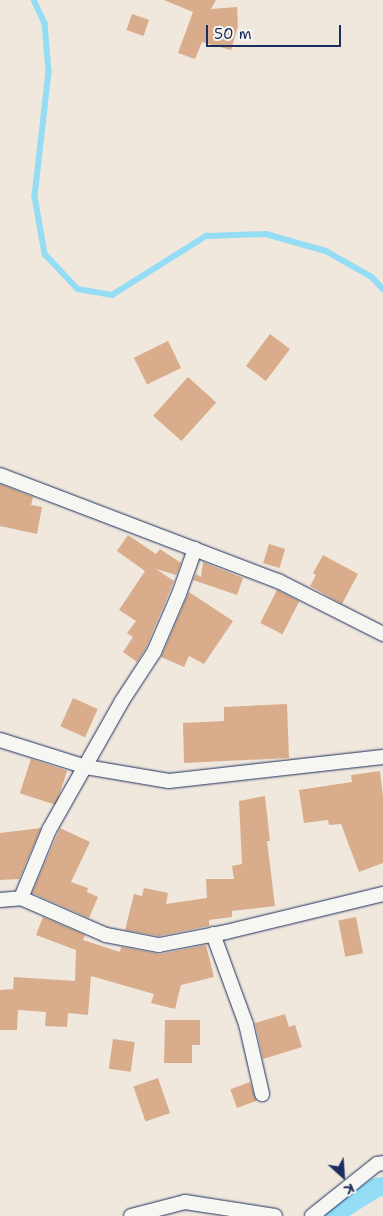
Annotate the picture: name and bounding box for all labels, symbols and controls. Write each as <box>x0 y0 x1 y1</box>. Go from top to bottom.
scale bar <box>208 15 343 47</box>
text: 50 m <box>214 24 252 44</box>
north arrow <box>318 1151 368 1201</box>
text: K <box>341 1179 358 1200</box>

